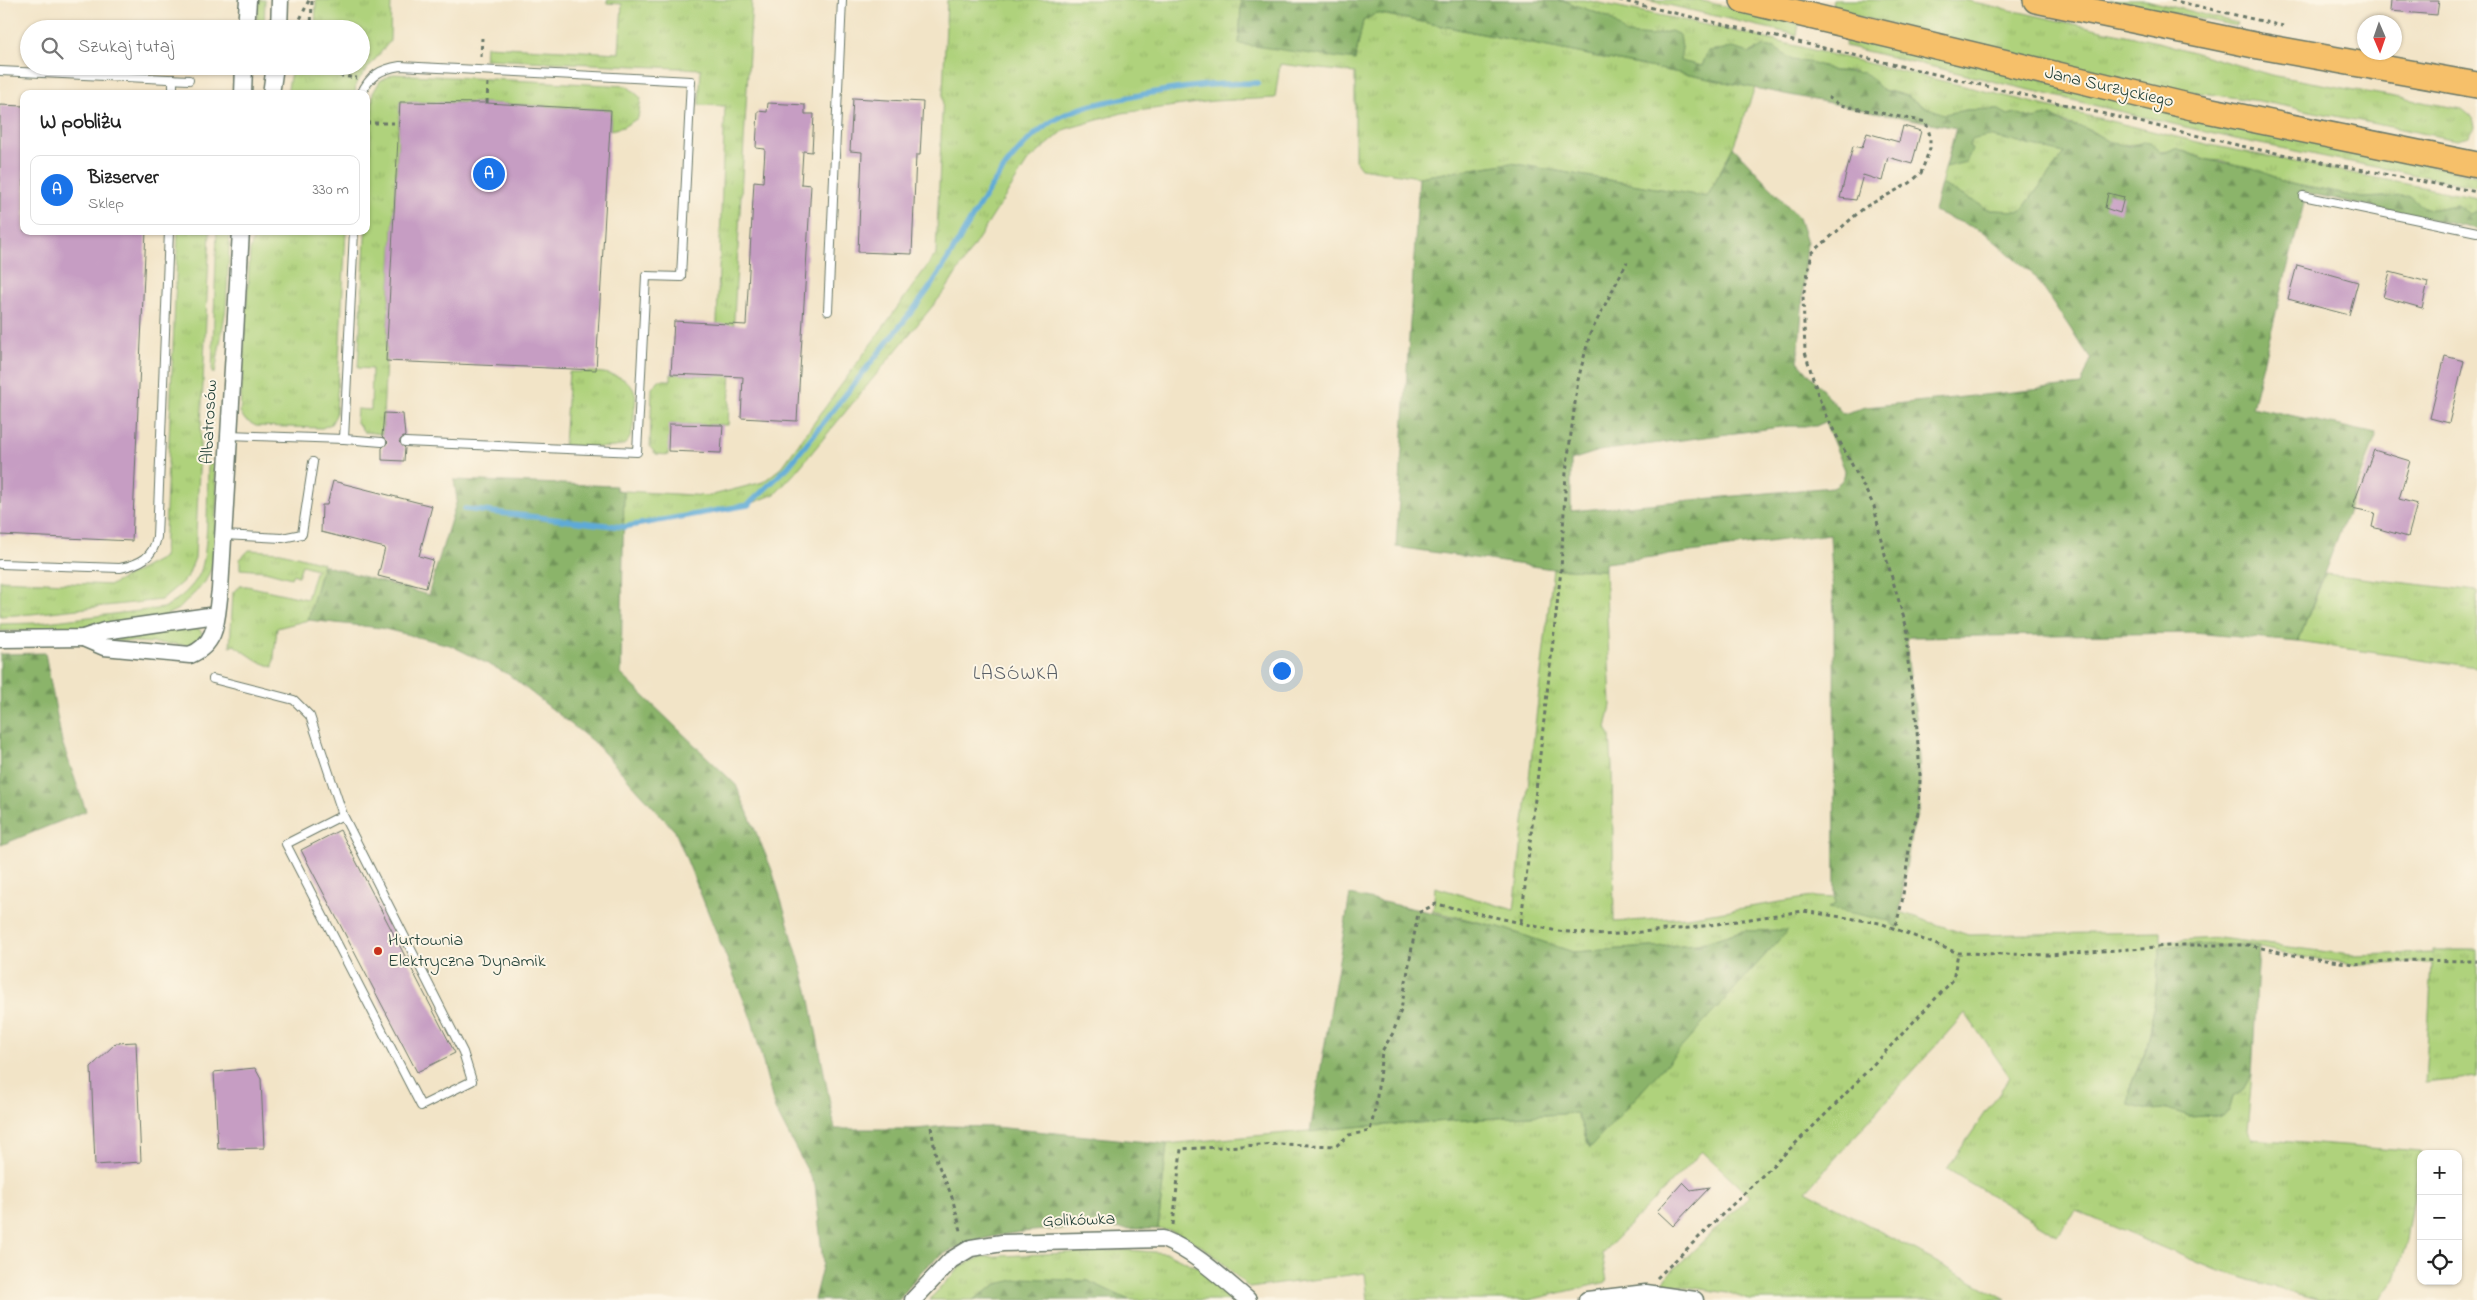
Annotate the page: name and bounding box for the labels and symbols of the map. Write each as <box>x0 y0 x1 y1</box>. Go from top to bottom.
north arrow <box>2357 15 2402 60</box>
street label: Jana Surzyckiego <box>2042 61 2176 116</box>
pin: A <box>473 155 505 193</box>
street label: Albatrosów <box>195 379 225 465</box>
your location <box>1269 658 1295 684</box>
district label: LASÓWKA <box>973 661 1059 688</box>
place label: Hurtownia Elektryczna Dynamik <box>388 928 546 975</box>
marker: Hurtownia Elektryczna Dynamik <box>372 945 384 957</box>
street label: Golikówka <box>1042 1207 1116 1235</box>

